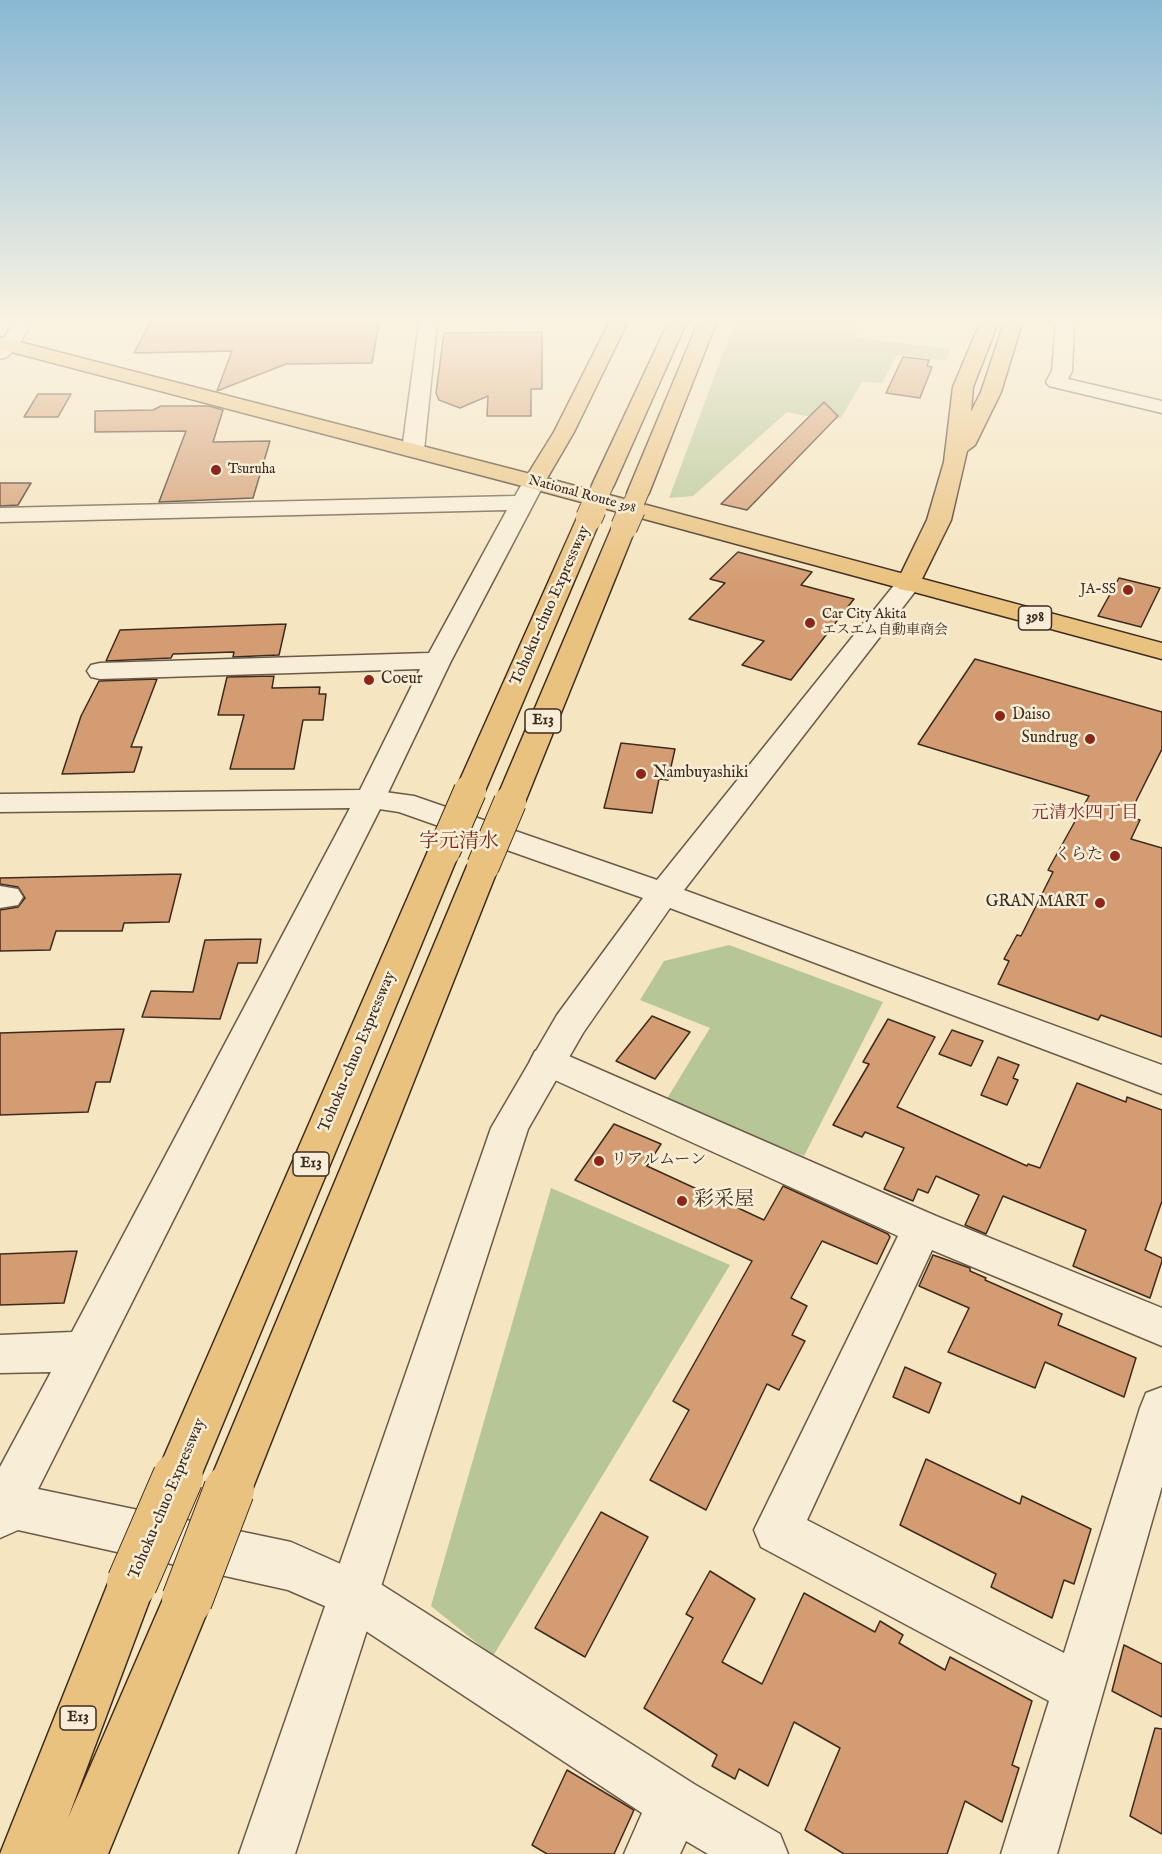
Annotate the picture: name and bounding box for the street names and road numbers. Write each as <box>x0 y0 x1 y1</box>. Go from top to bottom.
street label: National Route 398 <box>526 473 638 517</box>
street label: Tohoku-chuo Expressway <box>507 523 595 689</box>
road number: 398 <box>1018 606 1052 630</box>
road number: E13 <box>525 709 561 733</box>
street label: Tohoku-chuo Expressway <box>315 969 401 1135</box>
road number: E13 <box>293 1152 329 1176</box>
street label: Tohoku-chuo Expressway <box>125 1416 211 1582</box>
road number: E13 <box>60 1706 96 1730</box>

